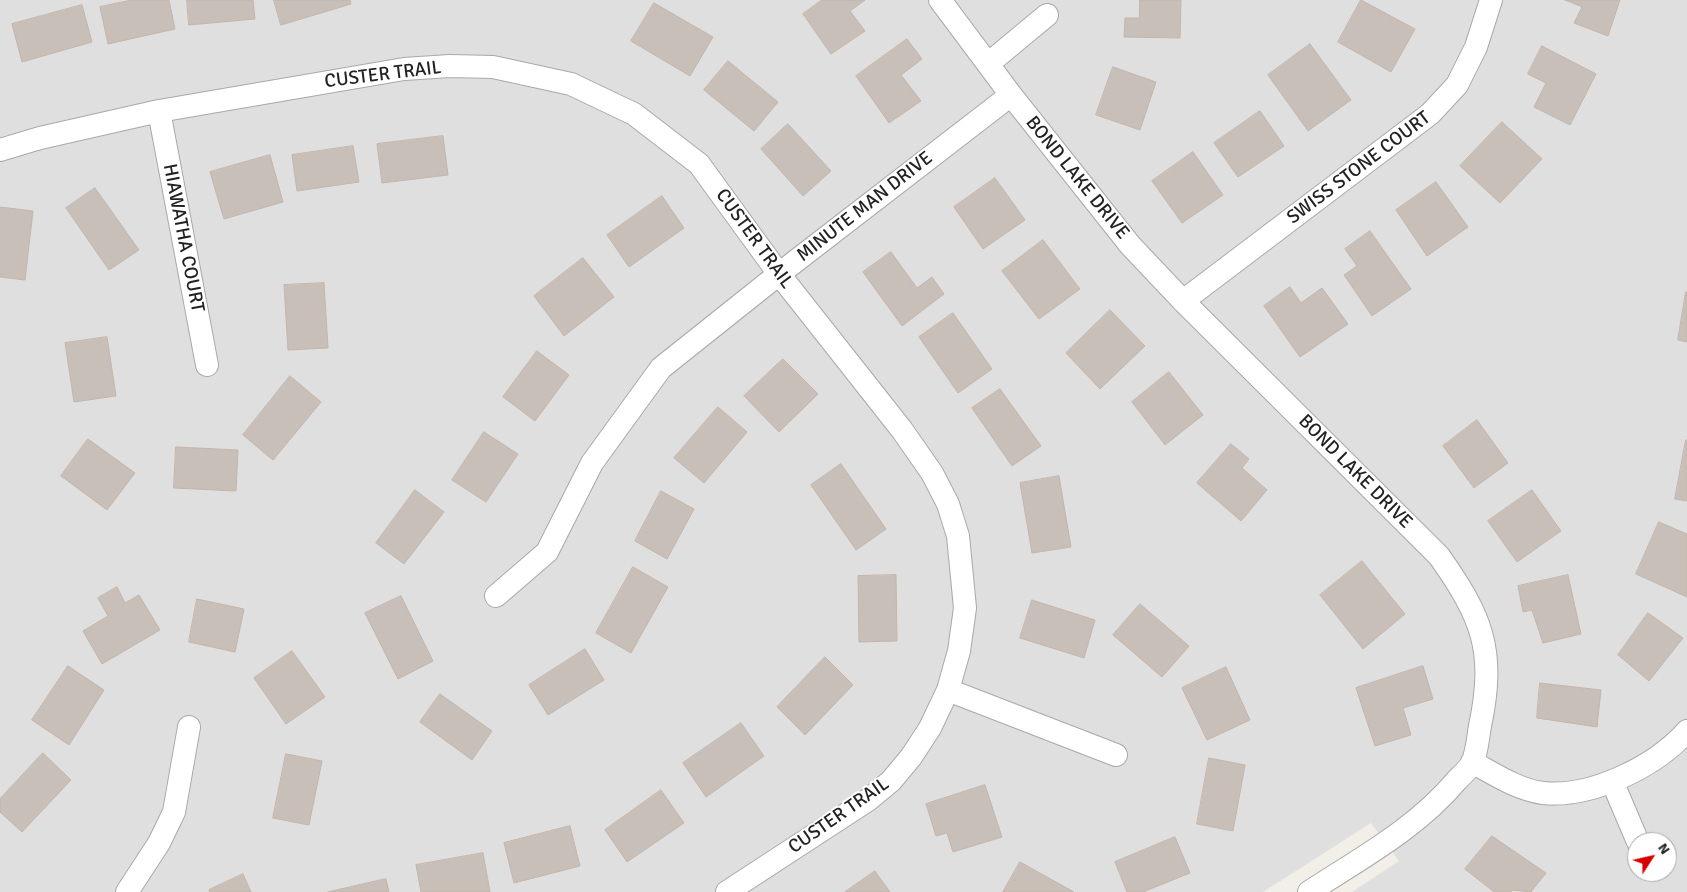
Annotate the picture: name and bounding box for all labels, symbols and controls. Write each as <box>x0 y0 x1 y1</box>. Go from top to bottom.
street label: CUSTER TRAIL <box>323 57 443 93</box>
street label: SWISS STONE COURT <box>1283 107 1435 229</box>
street label: BOND LAKE DRIVE <box>1020 112 1134 244</box>
street label: MINUTE MAN DRIVE <box>793 147 937 267</box>
street label: HIAWATHA COURT <box>157 162 209 314</box>
street label: CUSTER TRAIL <box>710 185 798 293</box>
street label: BOND LAKE DRIVE <box>1293 410 1417 534</box>
street label: CUSTER TRAIL <box>784 773 894 859</box>
north arrow <box>1627 832 1677 882</box>
text: N <box>1654 840 1674 858</box>

